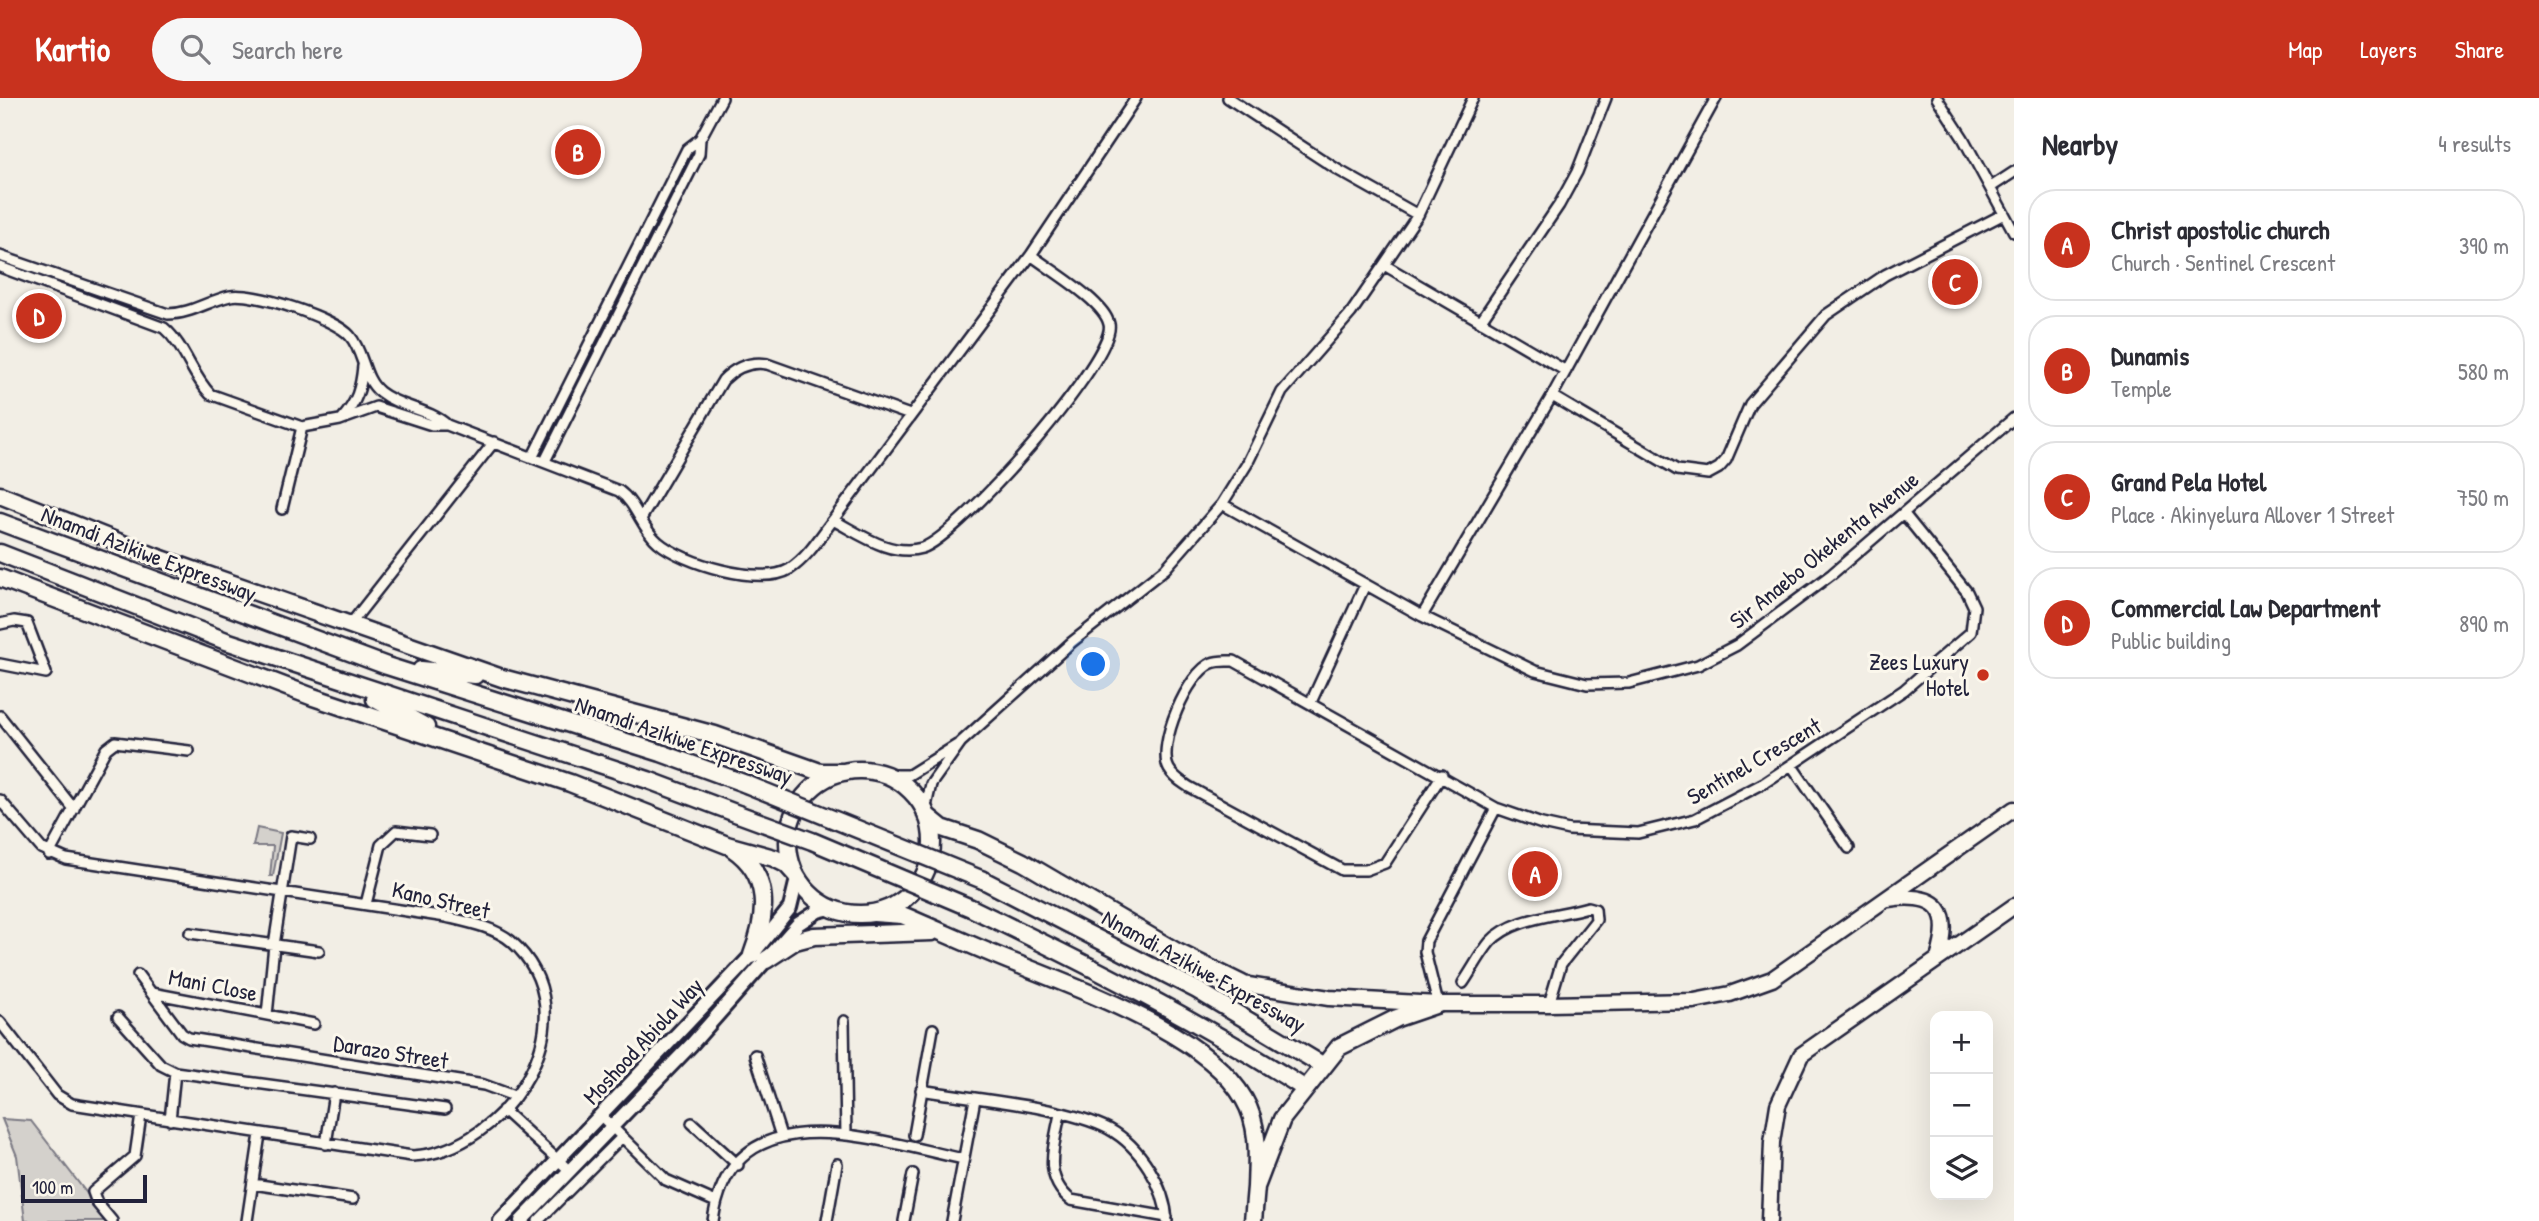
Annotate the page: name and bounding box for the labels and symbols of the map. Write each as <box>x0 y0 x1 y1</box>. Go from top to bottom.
pin: B <box>555 126 601 178</box>
pin: C <box>1932 256 1978 308</box>
pin: D <box>16 290 62 342</box>
street label: Sir Anaebo Okekenta Avenue <box>1723 464 1925 636</box>
street label: Nnamdi Azikiwe Expressway <box>37 498 261 609</box>
place label: Zees Luxury Hotel <box>1869 646 1970 703</box>
your location <box>1076 647 1110 681</box>
marker: Zees Luxury Hotel <box>1975 667 1991 683</box>
street label: Nnamdi Azikiwe Expressway <box>571 688 797 791</box>
street label: Sentinel Crescent <box>1681 709 1827 811</box>
pin: A <box>1512 848 1558 900</box>
street label: Kano Street <box>389 873 494 926</box>
street label: Nnamdi Azikiwe Expressway <box>1097 902 1312 1040</box>
street label: Mani Close <box>166 961 260 1008</box>
street label: Moshood Abiola Way <box>576 970 710 1111</box>
street label: Darazo Street <box>331 1027 452 1076</box>
scale bar <box>21 1172 147 1204</box>

